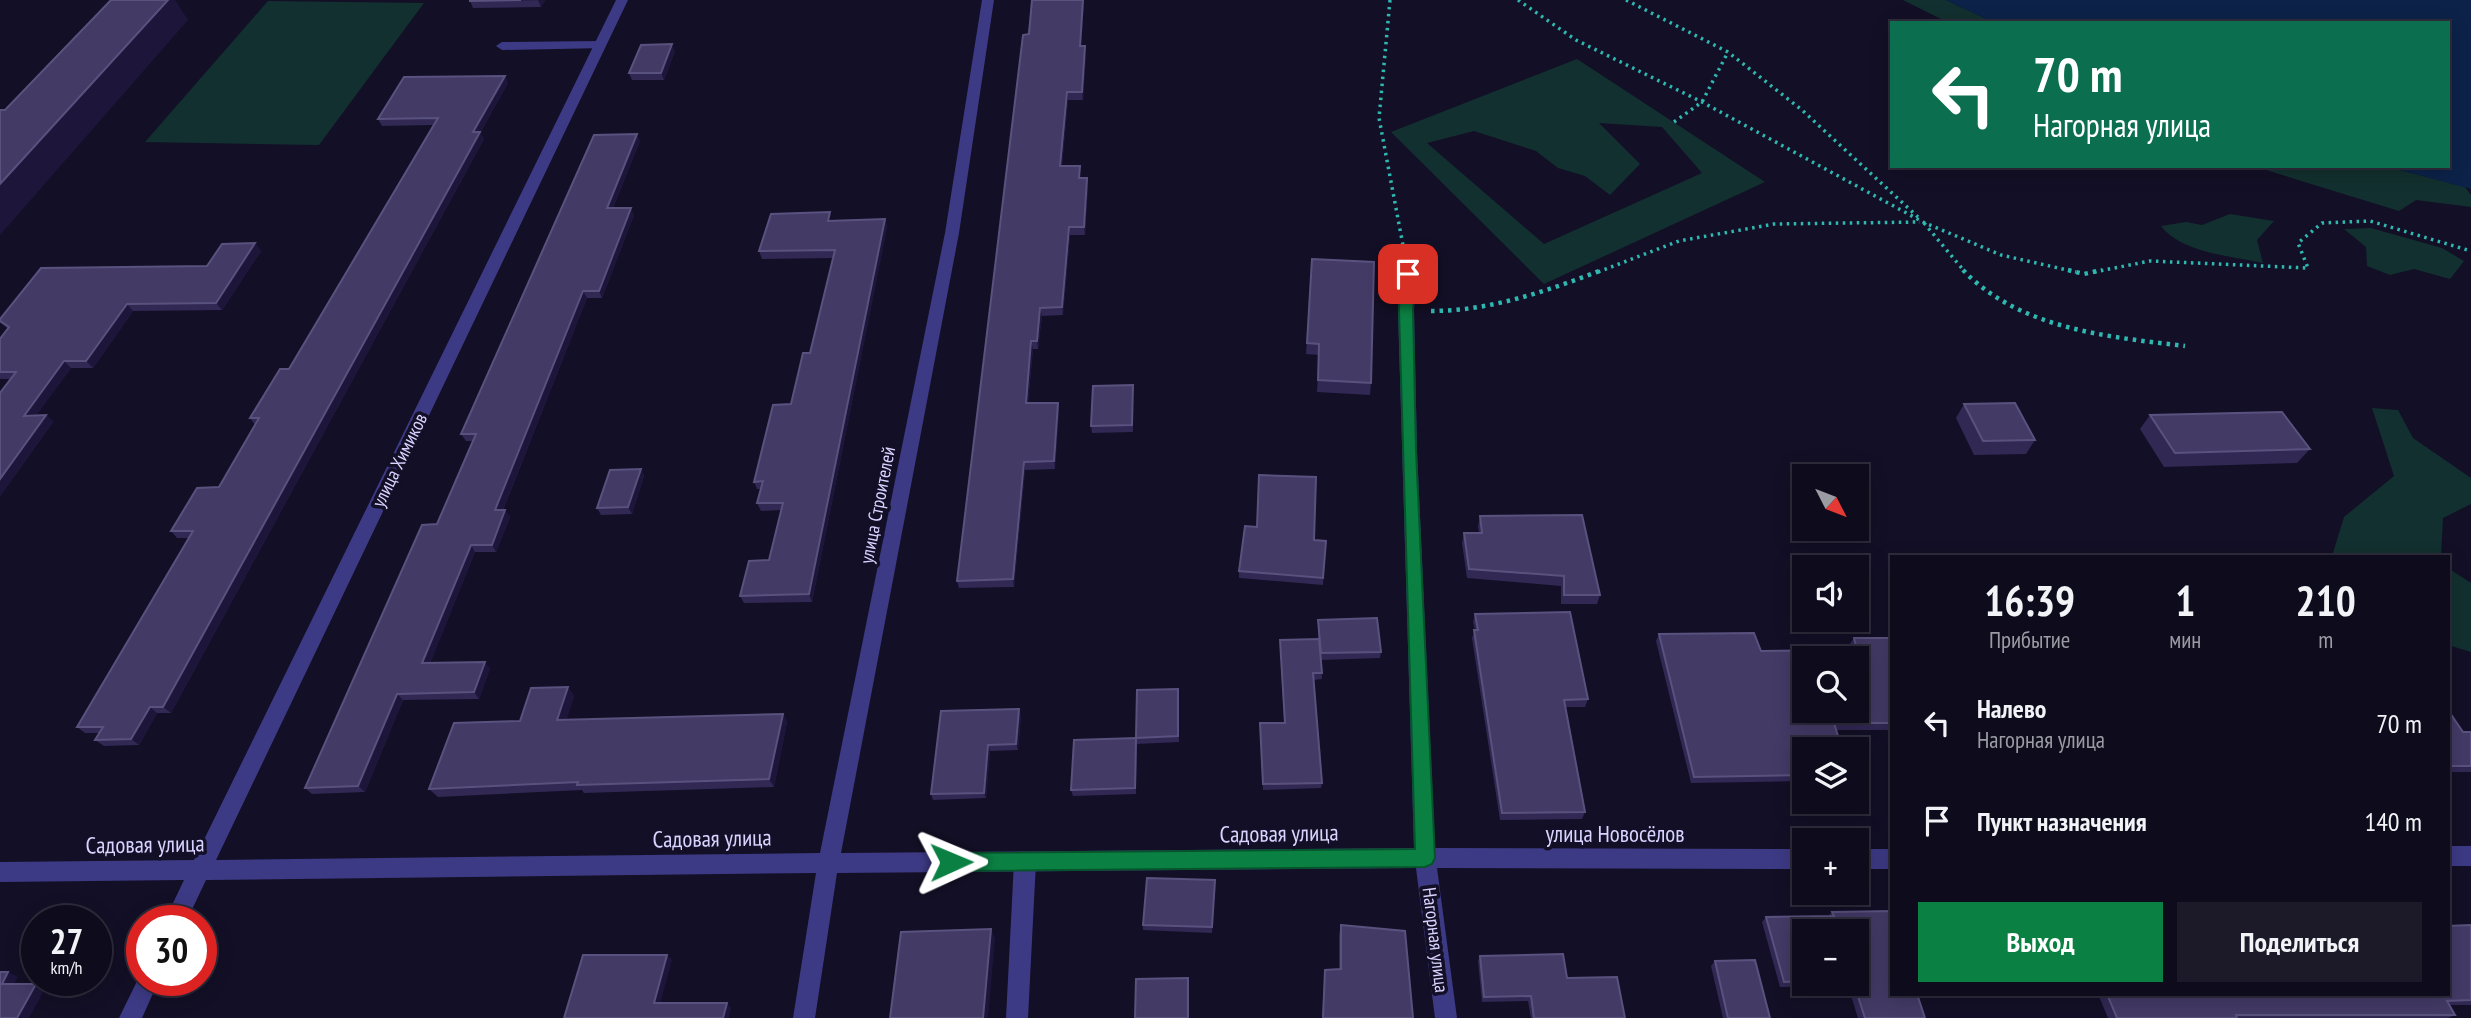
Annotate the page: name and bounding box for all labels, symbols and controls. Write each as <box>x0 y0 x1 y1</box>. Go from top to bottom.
text: 70 m <box>2033 42 2122 106</box>
icon: left <box>1918 49 2009 140</box>
text: Нагорная улица <box>2033 104 2211 146</box>
pin <box>1378 244 1438 304</box>
icon: arrive <box>1389 255 1427 293</box>
street label: улица Химиков <box>366 409 432 511</box>
street label: улица Строителей <box>854 444 900 566</box>
north arrow <box>1792 464 1869 541</box>
map controls <box>1792 464 1869 996</box>
button: sound <box>1792 555 1869 632</box>
text: 16:39 <box>1984 573 2075 628</box>
text: 1 <box>2175 573 2195 628</box>
text: 210 <box>2296 573 2356 628</box>
text: Прибытие <box>1989 625 2070 654</box>
text: мин <box>2169 625 2201 654</box>
text: m <box>2318 625 2333 654</box>
button: search <box>1792 646 1869 723</box>
text: Налево <box>1977 692 2046 725</box>
icon: left <box>1918 704 1956 742</box>
text: 70 m <box>2376 707 2422 740</box>
text: Нагорная улица <box>1977 725 2105 754</box>
button: layers <box>1792 737 1869 814</box>
icon: arrive <box>1918 802 1956 840</box>
text: Пункт назначения <box>1977 805 2147 838</box>
text: 140 m <box>2364 805 2422 838</box>
street label: Садовая улица <box>1219 817 1339 849</box>
street label: улица Новосёлов <box>1545 819 1685 848</box>
street label: Садовая улица <box>652 822 772 854</box>
position arrow <box>914 825 988 899</box>
street label: Садовая улица <box>85 828 205 860</box>
button: + <box>1792 828 1869 905</box>
street label: Нагорная улица <box>1418 886 1454 994</box>
button: Выход <box>1918 902 2163 982</box>
button: Поделиться <box>2177 902 2422 982</box>
speed limit sign: 30 <box>126 905 217 996</box>
text: 27 <box>50 918 83 964</box>
button: − <box>1792 919 1869 996</box>
text: km/h <box>51 956 82 979</box>

